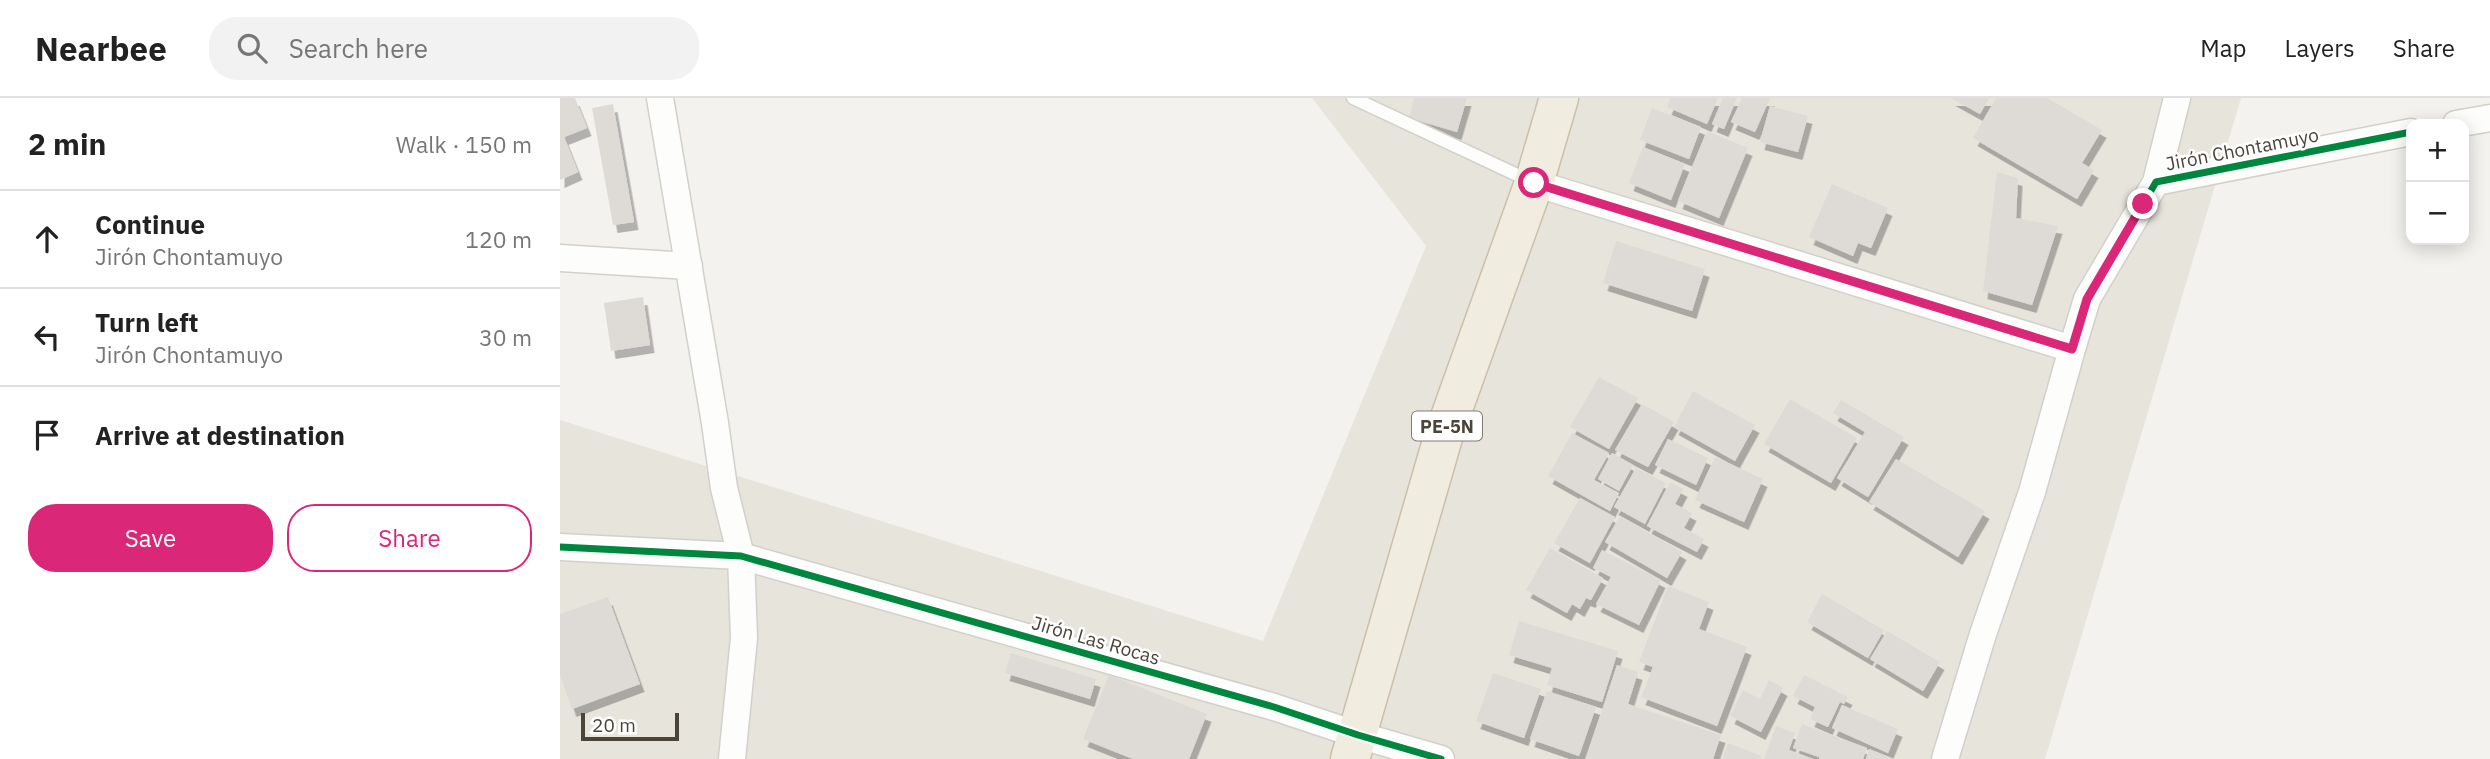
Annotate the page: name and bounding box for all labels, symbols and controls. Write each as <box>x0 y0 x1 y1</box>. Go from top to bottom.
search box <box>209 17 699 80</box>
text: Nearbee <box>35 27 167 70</box>
icon: search <box>233 29 271 67</box>
text: Search here <box>289 31 428 65</box>
text: Map <box>2200 32 2247 64</box>
text: Layers <box>2285 32 2355 64</box>
text: Share <box>2393 32 2455 64</box>
map controls <box>2406 119 2469 245</box>
button: + <box>2406 119 2469 182</box>
street label: Jirón Chontamuyo <box>2163 122 2321 176</box>
text: 2 min <box>28 124 106 163</box>
text: Walk · 150 m <box>396 129 532 159</box>
route start <box>1518 167 1549 198</box>
button: − <box>2406 182 2469 245</box>
route end <box>2127 188 2158 219</box>
text: Continue <box>95 207 205 241</box>
icon: ahead <box>28 220 66 258</box>
text: 120 m <box>465 224 532 254</box>
text: Jirón Chontamuyo <box>95 241 283 271</box>
text: Turn left <box>95 305 198 339</box>
icon: left <box>28 318 66 356</box>
text: 30 m <box>479 322 532 352</box>
text: Jirón Chontamuyo <box>95 339 283 369</box>
road number: PE-5N <box>1412 412 1482 440</box>
icon: arrive <box>28 416 66 454</box>
text: Arrive at destination <box>95 418 345 452</box>
button: Save <box>28 504 273 572</box>
button: Share <box>287 504 532 572</box>
street label: Jirón Las Rocas <box>1029 610 1163 670</box>
scale bar <box>581 710 679 742</box>
text: 20 m <box>592 713 636 737</box>

